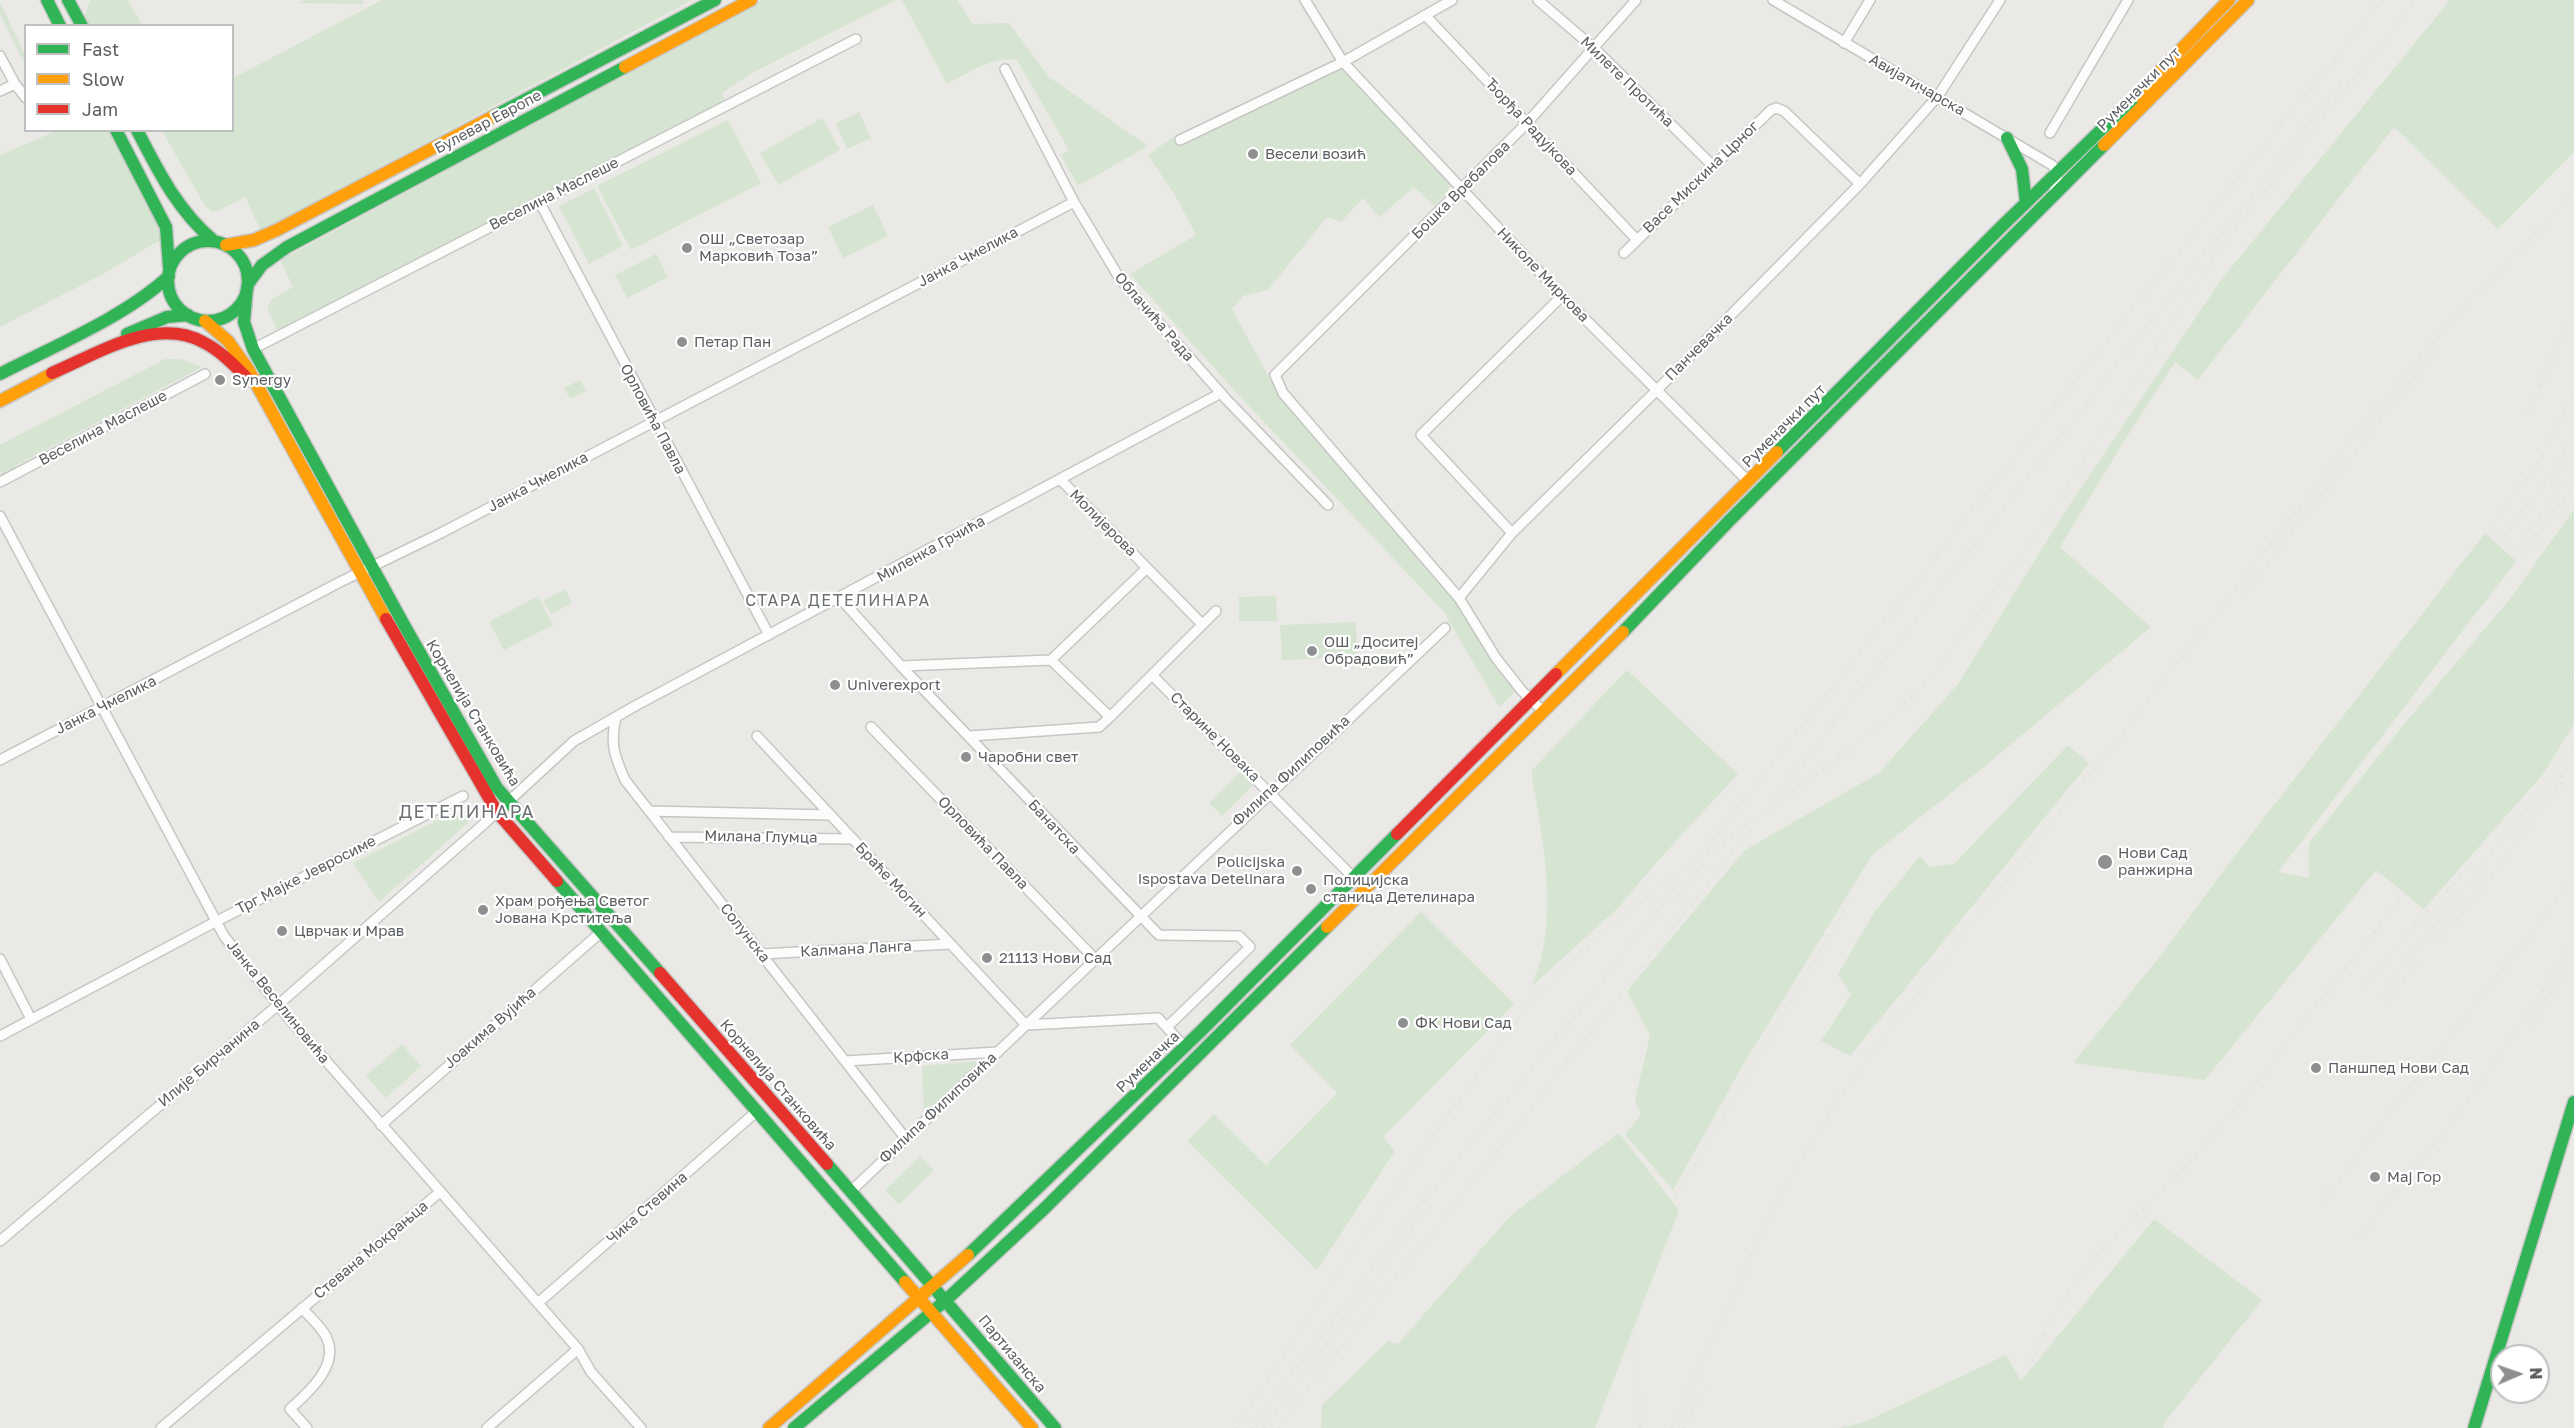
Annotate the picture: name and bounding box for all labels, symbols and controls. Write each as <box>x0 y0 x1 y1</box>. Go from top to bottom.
legend <box>24 24 234 132</box>
street label: Милете Протића <box>1577 33 1677 131</box>
text: Fast <box>82 38 119 60</box>
street label: Руменачки пут <box>2094 44 2184 134</box>
street label: Авијатичарска <box>1866 50 1968 120</box>
text: Slow <box>82 68 124 90</box>
street label: Ђорђа Радујкова <box>1481 75 1581 179</box>
street label: Булевар Европе <box>431 86 545 158</box>
text: Jam <box>82 98 118 120</box>
street label: Васе Мискина Црног <box>1639 117 1763 237</box>
street label: Бошка Вребалова <box>1408 137 1514 243</box>
place label: Весели возић <box>1265 145 1366 163</box>
marker: Весели возић <box>1246 147 1260 161</box>
street label: Веселина Маслеше <box>486 154 622 234</box>
street label: Јанка Чмелика <box>915 223 1021 291</box>
street label: Николе Миркова <box>1493 224 1593 326</box>
place label: ОШ „Светозар Марковић Тоза” <box>699 230 818 265</box>
marker: ОШ „Светозар Марковић Тоза” <box>680 241 694 255</box>
street label: Облачића Рада <box>1110 269 1198 365</box>
street label: Панчевачка <box>1661 309 1737 385</box>
place label: Петар Пан <box>694 333 771 351</box>
marker: Петар Пан <box>675 335 689 349</box>
street label: Орловића Павла <box>616 361 690 477</box>
place label: Synergy <box>232 371 291 389</box>
marker: Synergy <box>213 373 227 387</box>
street label: Руменачки пут <box>1739 381 1829 471</box>
street label: Веселина Маслеше <box>36 387 170 469</box>
street label: Јанка Чмелика <box>485 448 591 516</box>
street label: Молијерова <box>1066 486 1140 560</box>
street label: Миленка Грчића <box>874 512 988 586</box>
district label: СТАРА ДЕТЕЛИНАРА <box>745 591 931 611</box>
place label: ОШ „Доситеј Обрадовић” <box>1324 633 1418 668</box>
street label: Корнелија Станковића <box>422 636 524 790</box>
marker: ОШ „Доситеј Обрадовић” <box>1305 644 1319 658</box>
street label: Јанка Чмелика <box>52 672 160 738</box>
place label: Univerexport <box>847 676 941 694</box>
marker: Univerexport <box>828 678 842 692</box>
street label: Старине Новака <box>1166 688 1264 786</box>
street label: Филипа Филиповића <box>1228 712 1354 830</box>
place label: Чаробни свет <box>978 748 1078 766</box>
marker: Чаробни свет <box>959 750 973 764</box>
street label: Орловића Павла <box>934 793 1032 893</box>
street label: Банатска <box>1024 796 1084 858</box>
district label: ДЕТЕЛИНАРА <box>399 801 535 823</box>
street label: Милана Глумца <box>704 827 818 847</box>
street label: Трг Мајке Јевросиме <box>233 832 379 918</box>
street label: Браће Могин <box>852 839 930 921</box>
place label: Нови Сад ранжирна <box>2118 844 2193 879</box>
place label: Policijska ispostava Detelinara <box>1138 853 1285 888</box>
marker: Нови Сад ранжирна <box>2096 853 2114 871</box>
marker: Policijska ispostava Detelinara <box>1290 864 1304 878</box>
place label: Полицијска станица Детелинара <box>1323 871 1475 906</box>
marker: Полицијска станица Детелинара <box>1304 882 1318 896</box>
place label: Храм рођења Светог Јована Крститеља <box>495 892 649 927</box>
street label: Солунска <box>716 900 774 966</box>
marker: Храм рођења Светог Јована Крститеља <box>476 903 490 917</box>
place label: Цврчак и Мрав <box>294 922 404 940</box>
marker: Цврчак и Мрав <box>275 924 289 938</box>
street label: Јанка Веселиновића <box>223 937 333 1067</box>
street label: Калмана Ланга <box>800 937 912 961</box>
place label: 21113 Нови Сад <box>999 949 1112 967</box>
marker: 21113 Нови Сад <box>980 951 994 965</box>
street label: Јоакима Вујића <box>440 983 540 1073</box>
place label: ФК Нови Сад <box>1415 1014 1512 1032</box>
street label: Илије Бирчанина <box>155 1015 263 1111</box>
street label: Корнелија Станковића <box>716 1016 840 1154</box>
marker: ФК Нови Сад <box>1396 1016 1410 1030</box>
street label: Руменачка <box>1113 1027 1183 1097</box>
street label: Крфска <box>892 1045 950 1067</box>
street label: Филипа Филиповића <box>875 1049 1001 1167</box>
place label: Паншпед Нови Сад <box>2328 1059 2469 1077</box>
marker: Паншпед Нови Сад <box>2309 1061 2323 1075</box>
street label: Чика Стевина <box>603 1168 691 1248</box>
place label: Мај Гор <box>2387 1168 2441 1186</box>
marker: Мај Гор <box>2368 1170 2382 1184</box>
street label: Стевана Мокрањца <box>310 1197 432 1303</box>
street label: Партизанска <box>974 1311 1050 1397</box>
north arrow <box>2490 1344 2550 1404</box>
text: N <box>2526 1367 2546 1380</box>

